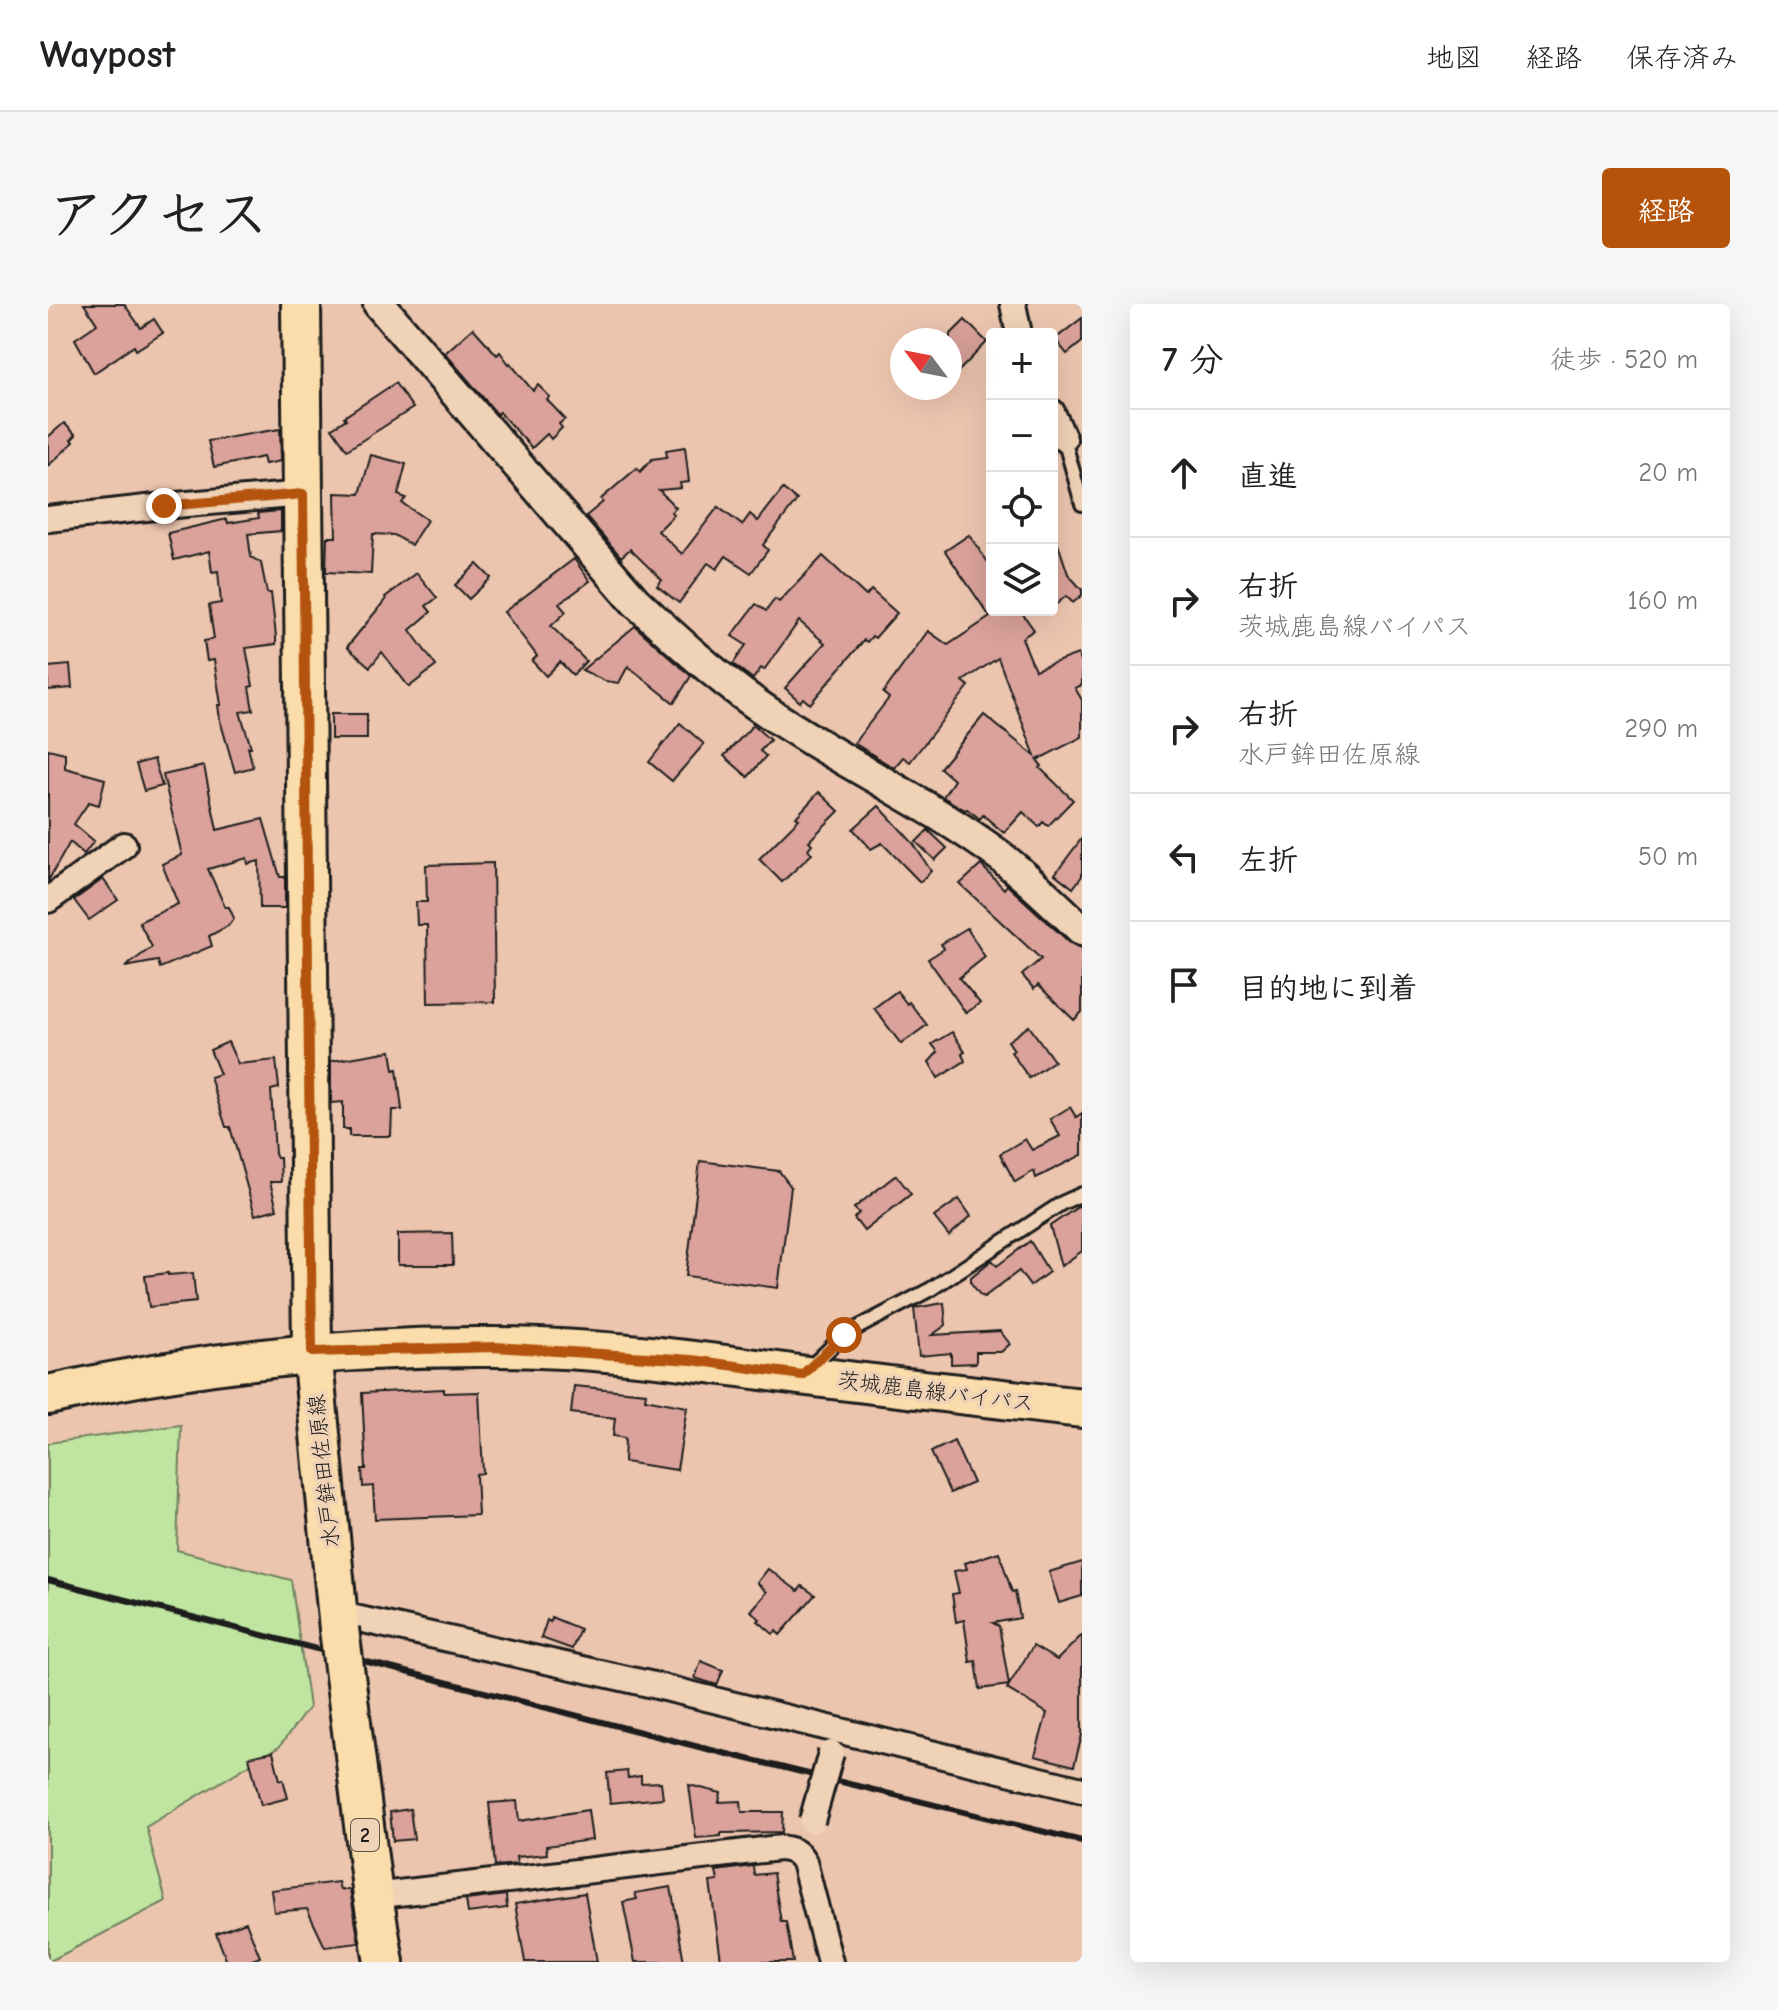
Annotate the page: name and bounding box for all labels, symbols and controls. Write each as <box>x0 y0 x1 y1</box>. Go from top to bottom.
text: Waypost <box>40 33 175 77</box>
text: 地図 <box>1426 42 1482 74</box>
text: 経路 <box>1526 42 1582 74</box>
text: 保存済み <box>1626 42 1738 74</box>
button: 経路 <box>1602 168 1730 248</box>
text: アクセス <box>48 183 269 247</box>
north arrow <box>890 328 962 400</box>
map controls <box>986 328 1058 616</box>
button: + <box>986 328 1058 400</box>
text: 7 分 <box>1162 340 1223 380</box>
text: 徒歩 · 520 m <box>1550 345 1698 375</box>
button: − <box>986 400 1058 472</box>
icon: ahead <box>1162 451 1206 495</box>
text: 20 m <box>1638 458 1698 488</box>
text: 直進 <box>1238 459 1298 494</box>
button: locate <box>986 472 1058 544</box>
route end <box>146 488 182 524</box>
button: layers <box>986 544 1058 616</box>
text: 右折 <box>1238 569 1298 604</box>
icon: right <box>1162 579 1206 623</box>
text: 160 m <box>1628 586 1698 616</box>
text: 茨城鹿島線バイパス <box>1238 612 1471 642</box>
text: 右折 <box>1238 697 1298 732</box>
icon: right <box>1162 707 1206 751</box>
text: 290 m <box>1625 714 1698 744</box>
text: 水戸鉾田佐原線 <box>1238 740 1420 770</box>
icon: left <box>1162 835 1206 879</box>
text: 50 m <box>1638 842 1698 872</box>
text: 左折 <box>1238 843 1298 878</box>
icon: arrive <box>1162 963 1206 1007</box>
text: 目的地に到着 <box>1238 971 1418 1006</box>
route start <box>826 1317 862 1353</box>
street label: 茨城鹿島線バイパス <box>836 1367 1036 1417</box>
street label: 水戸鉾田佐原線 <box>303 1393 345 1549</box>
road number: 2 <box>351 1819 379 1851</box>

